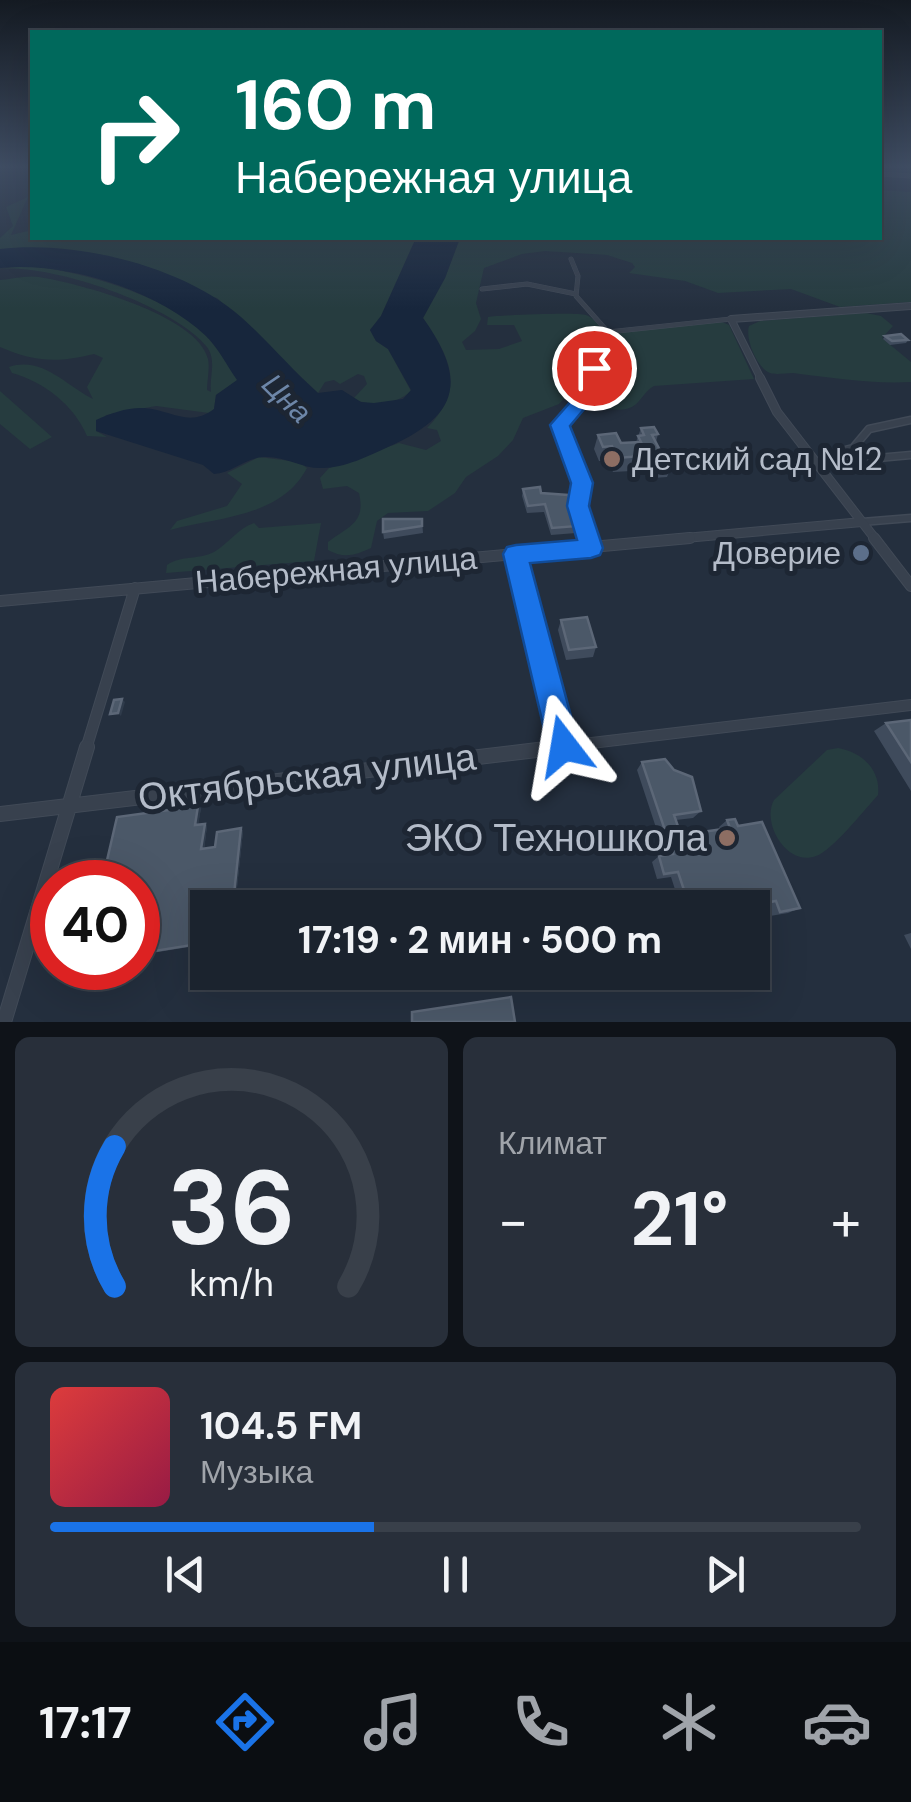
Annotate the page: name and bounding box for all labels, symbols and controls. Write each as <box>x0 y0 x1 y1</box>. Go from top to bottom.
text: 160 m <box>235 60 436 151</box>
icon: right <box>70 70 200 200</box>
text: Набережная улица <box>235 148 632 207</box>
pin <box>552 326 637 411</box>
icon: arrive <box>567 341 622 396</box>
water label: Цна <box>254 365 320 431</box>
place label: Детский сад №12 <box>632 438 883 480</box>
marker: Детский сад №12 <box>601 448 623 470</box>
place label: Доверие <box>713 532 841 574</box>
street label: Набережная улица <box>193 537 479 603</box>
marker: Доверие <box>850 542 872 564</box>
position arrow <box>512 694 616 798</box>
street label: Октябрьская улица <box>135 731 480 823</box>
place label: ЭКО Техношкола <box>405 813 708 863</box>
marker: ЭКО Техношкола <box>716 827 738 849</box>
speed limit sign: 40 <box>30 860 160 990</box>
text: 17:19 · 2 мин · 500 m <box>298 915 662 965</box>
text: Климат <box>498 1122 607 1164</box>
text: 36 <box>167 1141 296 1276</box>
text: 21° <box>631 1171 728 1268</box>
text: − <box>498 1185 528 1257</box>
text: + <box>831 1185 861 1257</box>
text: km/h <box>189 1261 274 1307</box>
text: 104.5 FM <box>200 1401 362 1451</box>
text: Музыка <box>200 1451 313 1493</box>
icon: previous <box>158 1547 213 1602</box>
icon: pause <box>428 1547 483 1602</box>
icon: next <box>698 1547 753 1602</box>
icon: directions <box>210 1687 280 1757</box>
icon: music <box>358 1687 428 1757</box>
icon: phone <box>506 1687 576 1757</box>
icon: climate <box>654 1687 724 1757</box>
icon: car <box>802 1687 872 1757</box>
text: 17:17 <box>39 1693 132 1752</box>

